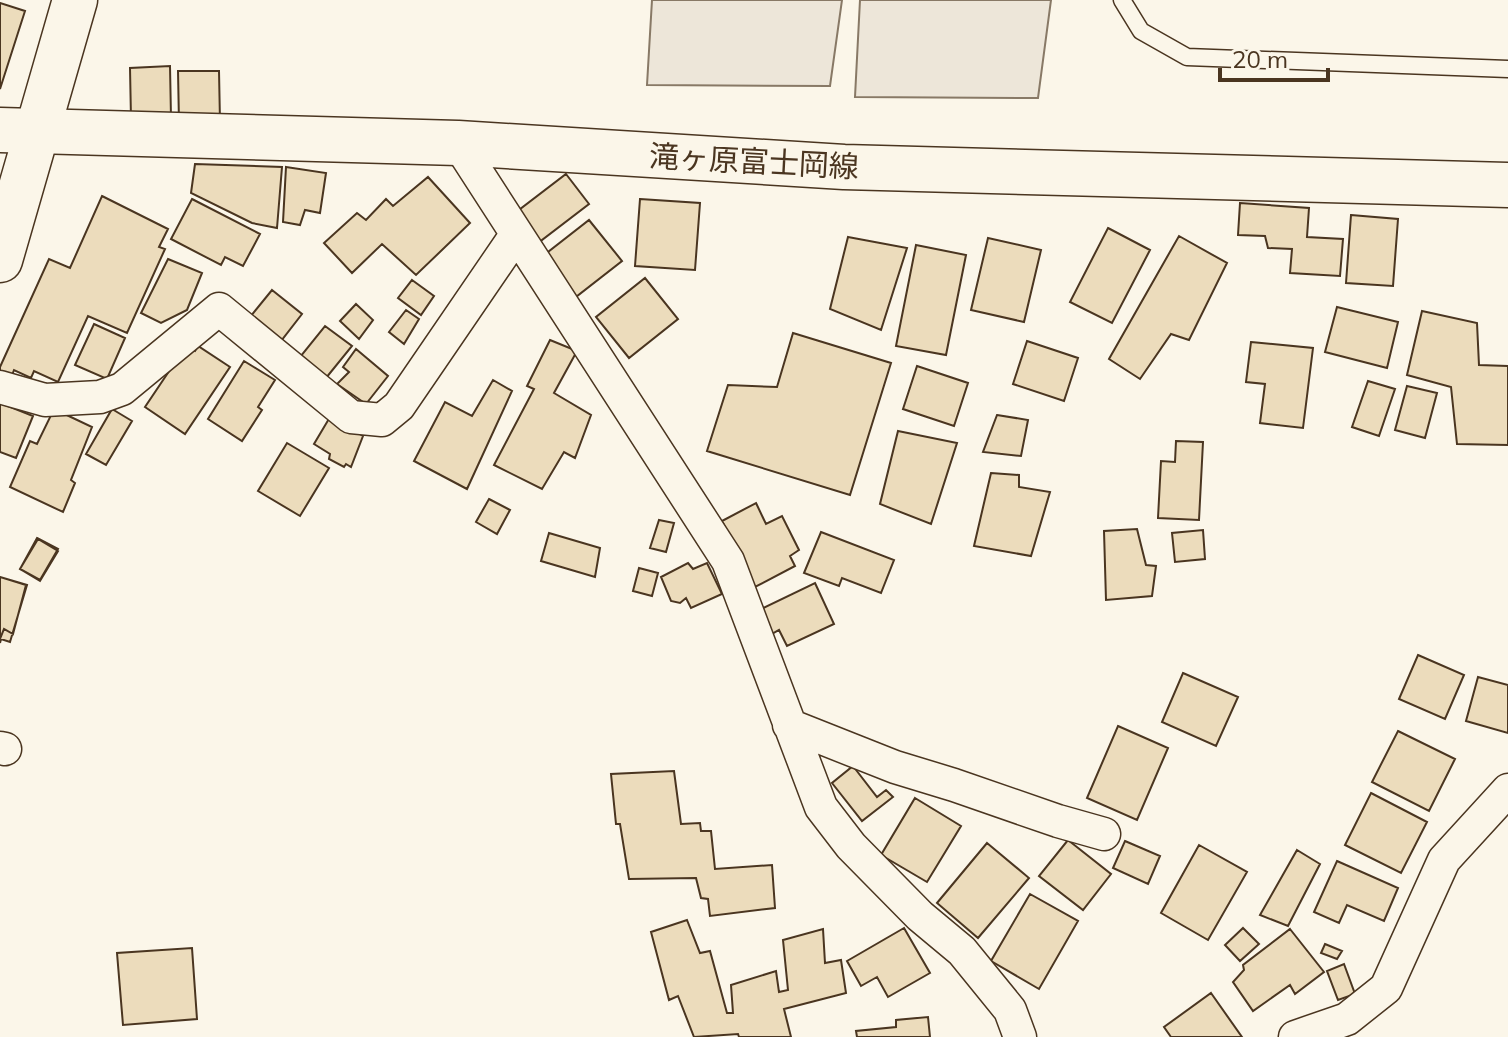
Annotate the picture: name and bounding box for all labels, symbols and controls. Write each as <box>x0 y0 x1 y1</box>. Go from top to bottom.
scale bar <box>1220 32 1328 82</box>
text: 20 m <box>1232 44 1288 74</box>
street label: 滝ヶ原富士岡線 <box>648 137 860 185</box>

